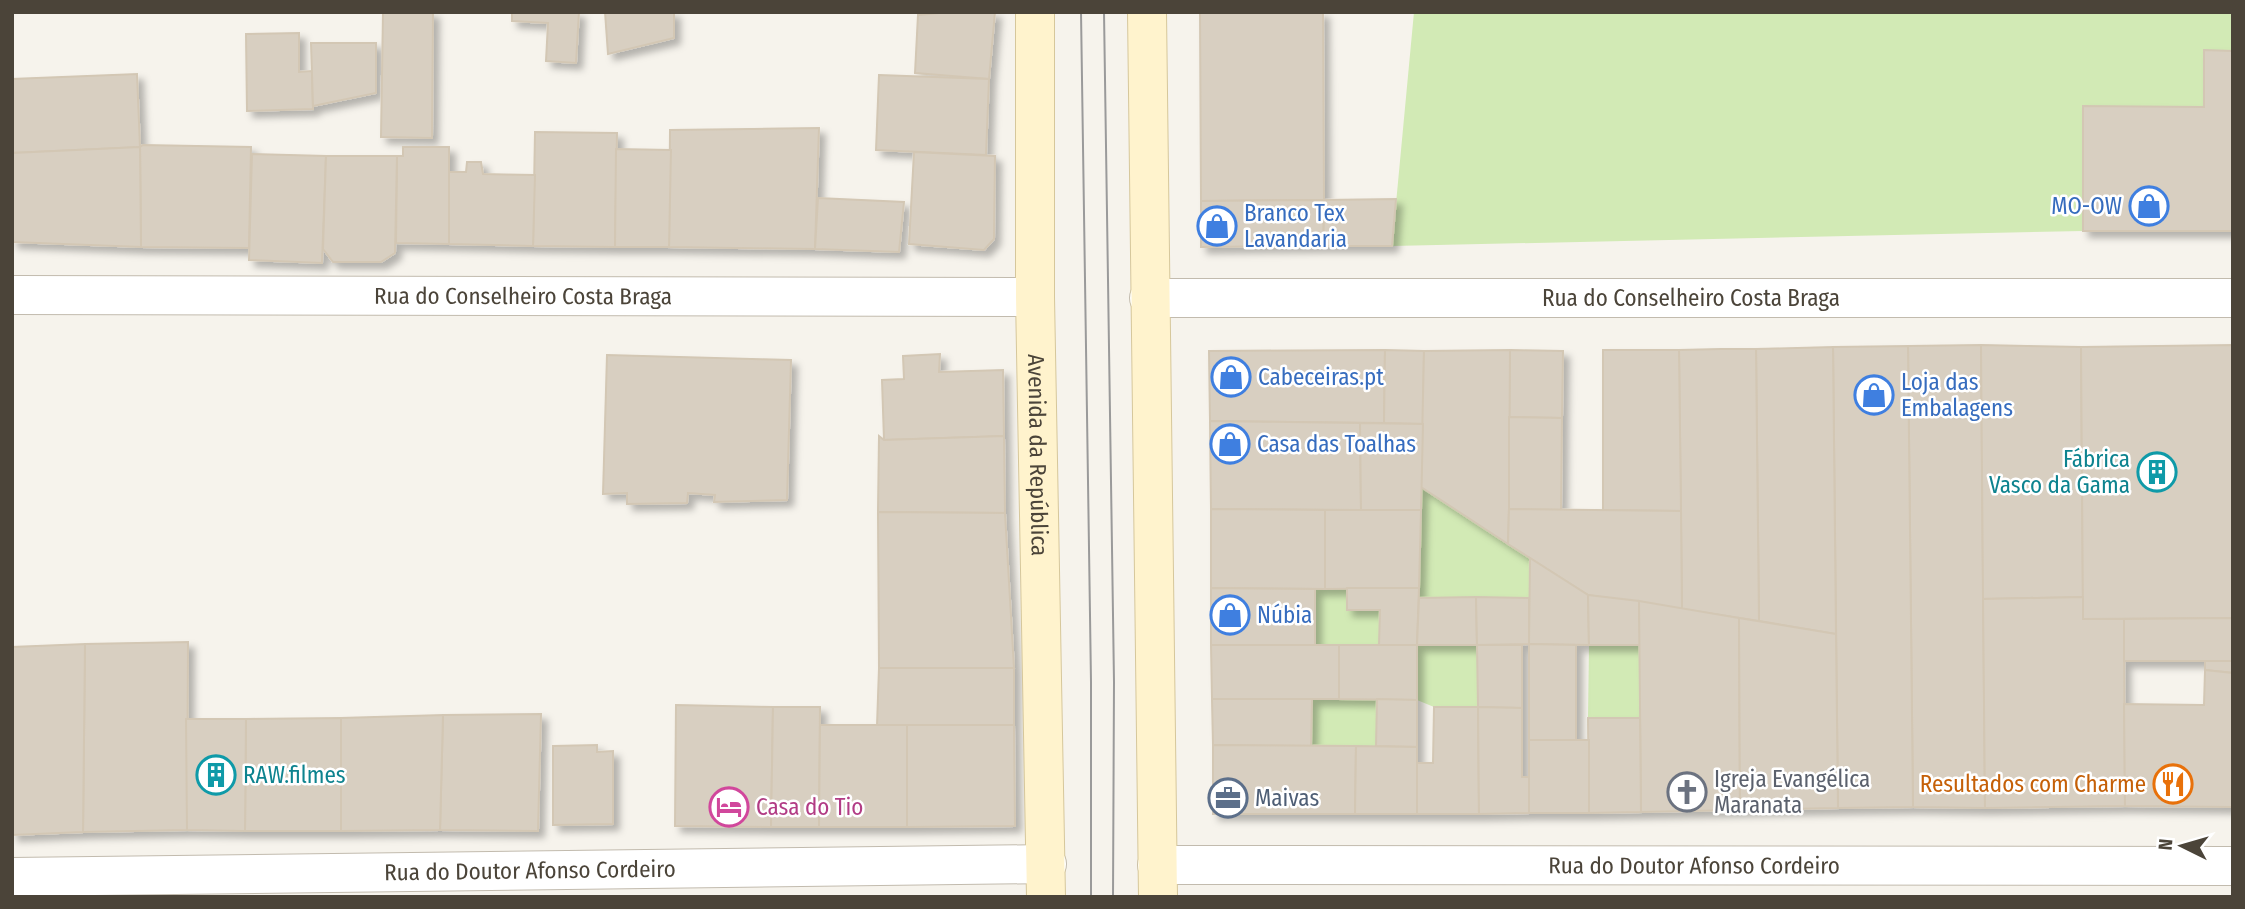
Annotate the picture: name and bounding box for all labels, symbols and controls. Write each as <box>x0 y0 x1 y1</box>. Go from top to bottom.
shop icon: MO-OW <box>2128 185 2170 227</box>
place label: MO-OW <box>2051 192 2122 220</box>
place label: Branco Tex Lavandaria <box>1244 199 1347 253</box>
shop icon: Branco Tex Lavandaria <box>1196 205 1238 247</box>
street label: Rua do Conselheiro Costa Braga <box>374 282 672 310</box>
street label: Rua do Conselheiro Costa Braga <box>1542 284 1840 312</box>
street label: Avenida da República <box>1022 353 1054 556</box>
shop icon: Cabeceiras.pt <box>1210 356 1252 398</box>
place label: Cabeceiras.pt <box>1258 363 1384 391</box>
place label: Loja das Embalagens <box>1901 368 2013 422</box>
shop icon: Loja das Embalagens <box>1853 374 1895 416</box>
shop icon: Casa das Toalhas <box>1209 423 1251 465</box>
place label: Casa das Toalhas <box>1257 430 1416 458</box>
place label: Fábrica Vasco da Gama <box>1989 445 2130 499</box>
building icon: Fábrica Vasco da Gama <box>2136 451 2178 493</box>
shop icon: Núbia <box>1209 594 1251 636</box>
place label: Núbia <box>1257 601 1312 629</box>
building icon: RAW.filmes <box>195 754 237 796</box>
place label: RAW.filmes <box>243 761 346 789</box>
restaurant icon: Resultados com Charme <box>2152 763 2194 805</box>
place label: Igreja Evangélica Maranata <box>1714 765 1870 819</box>
place label: Resultados com Charme <box>1920 770 2146 798</box>
church icon: Igreja Evangélica Maranata <box>1666 771 1708 813</box>
office icon: Maivas <box>1207 777 1249 819</box>
place label: Maivas <box>1255 784 1319 812</box>
hotel icon: Casa do Tio <box>708 786 750 828</box>
place label: Casa do Tio <box>756 793 863 821</box>
north arrow <box>2147 811 2217 881</box>
text: N <box>2154 838 2178 851</box>
street label: Rua do Doutor Afonso Cordeiro <box>1548 851 1840 880</box>
street label: Rua do Doutor Afonso Cordeiro <box>384 855 676 886</box>

